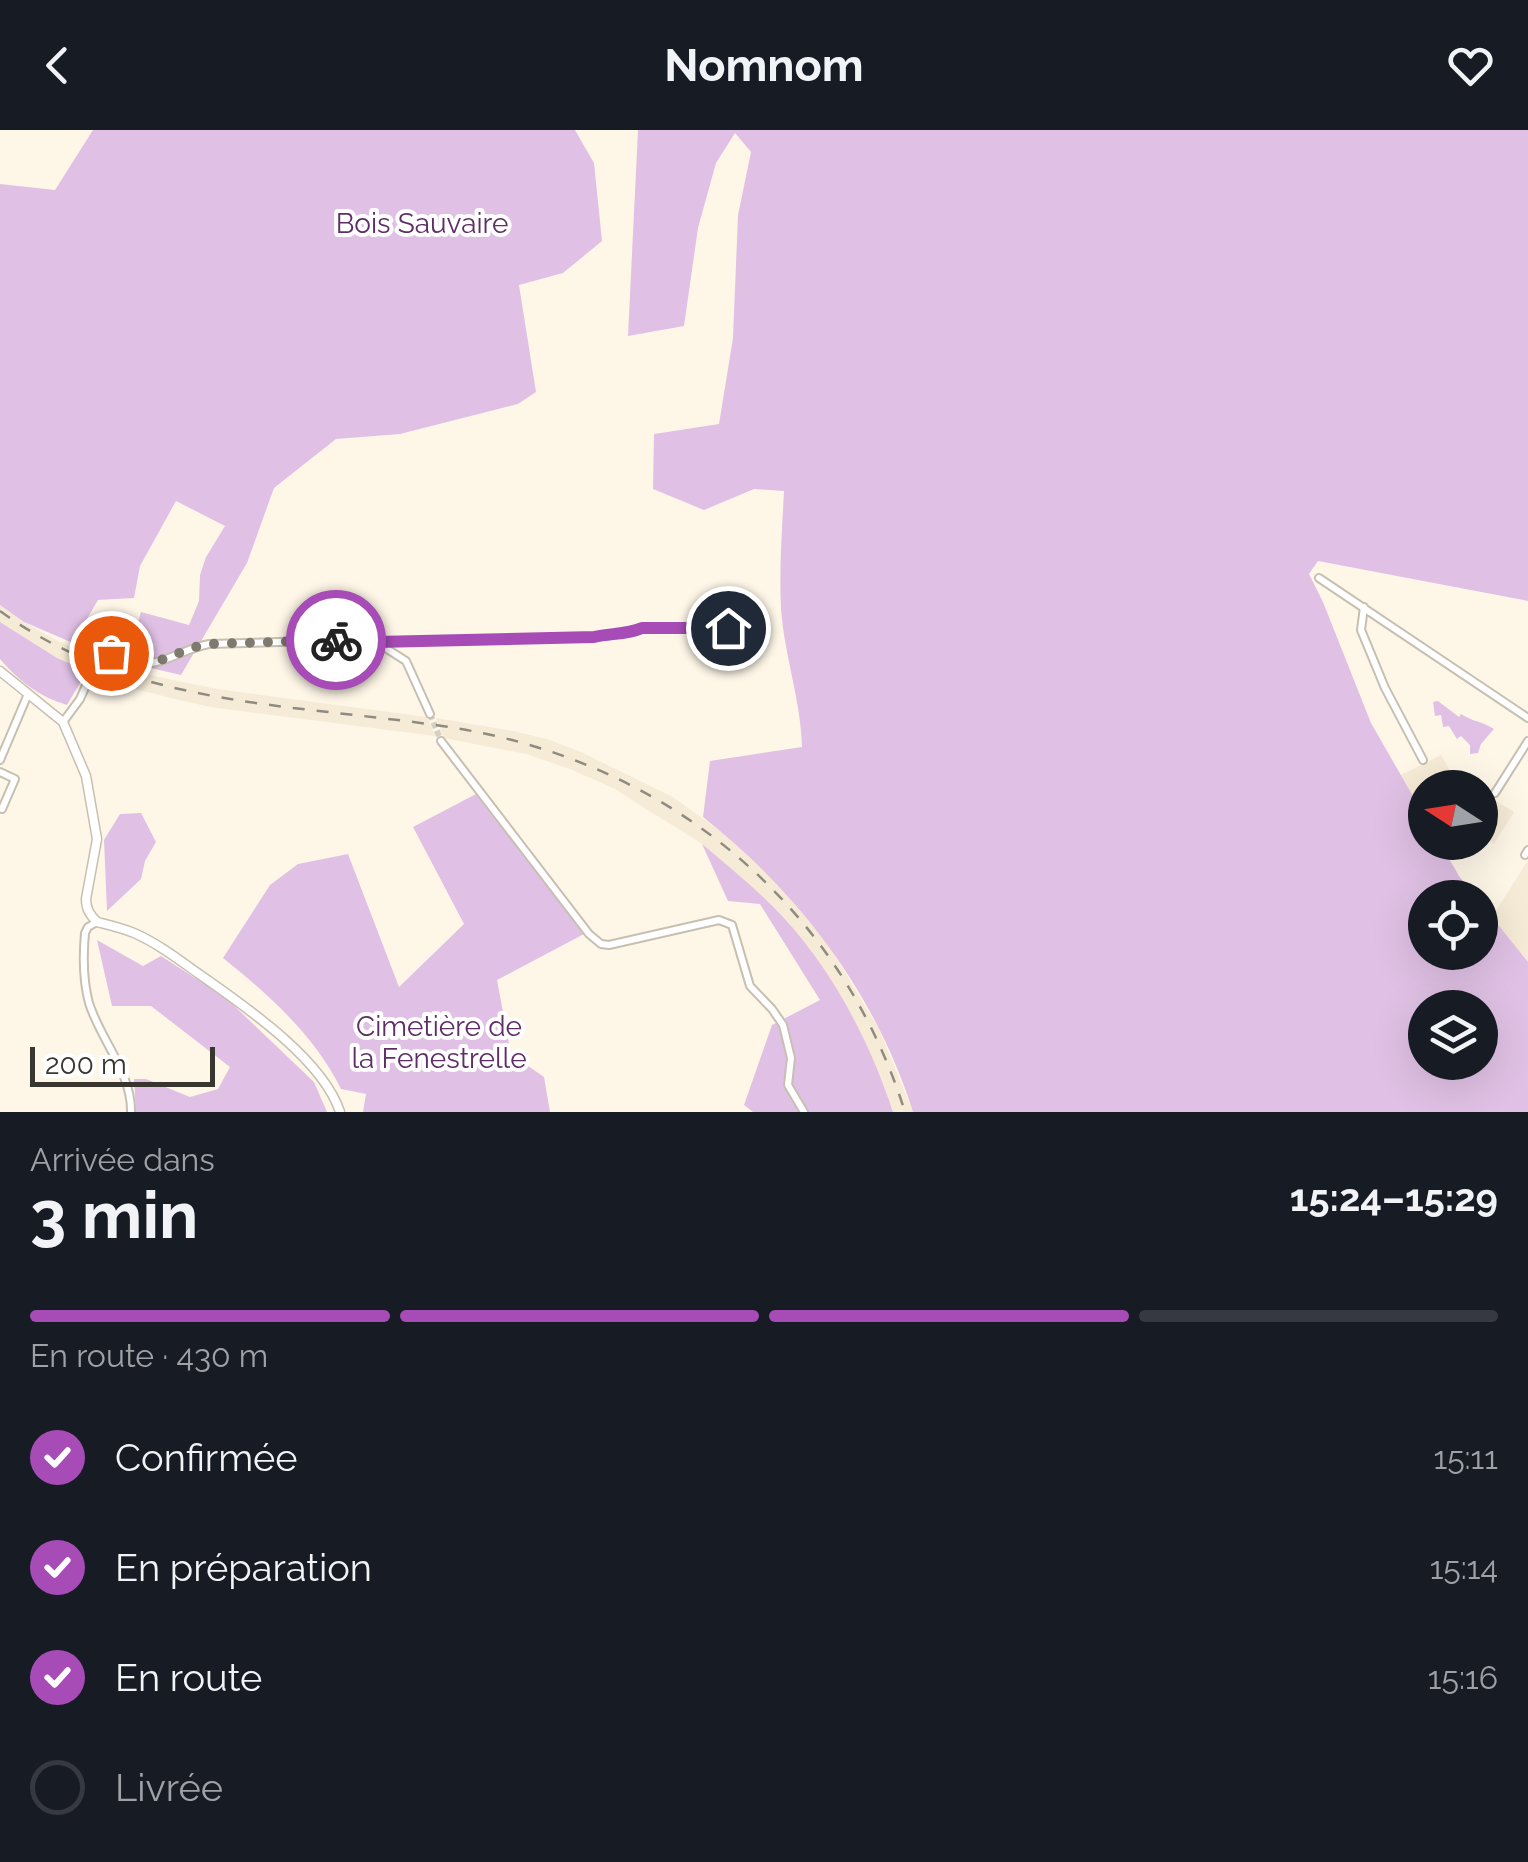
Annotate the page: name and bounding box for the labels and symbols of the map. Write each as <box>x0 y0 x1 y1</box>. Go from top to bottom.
park label: Bois Sauvaire <box>336 207 508 240</box>
pin <box>686 586 771 671</box>
courier <box>286 590 386 690</box>
pin <box>69 611 154 696</box>
north arrow <box>1408 770 1498 860</box>
park label: Cimetière de la Fenestrelle <box>351 1010 527 1075</box>
scale bar <box>30 1042 215 1086</box>

